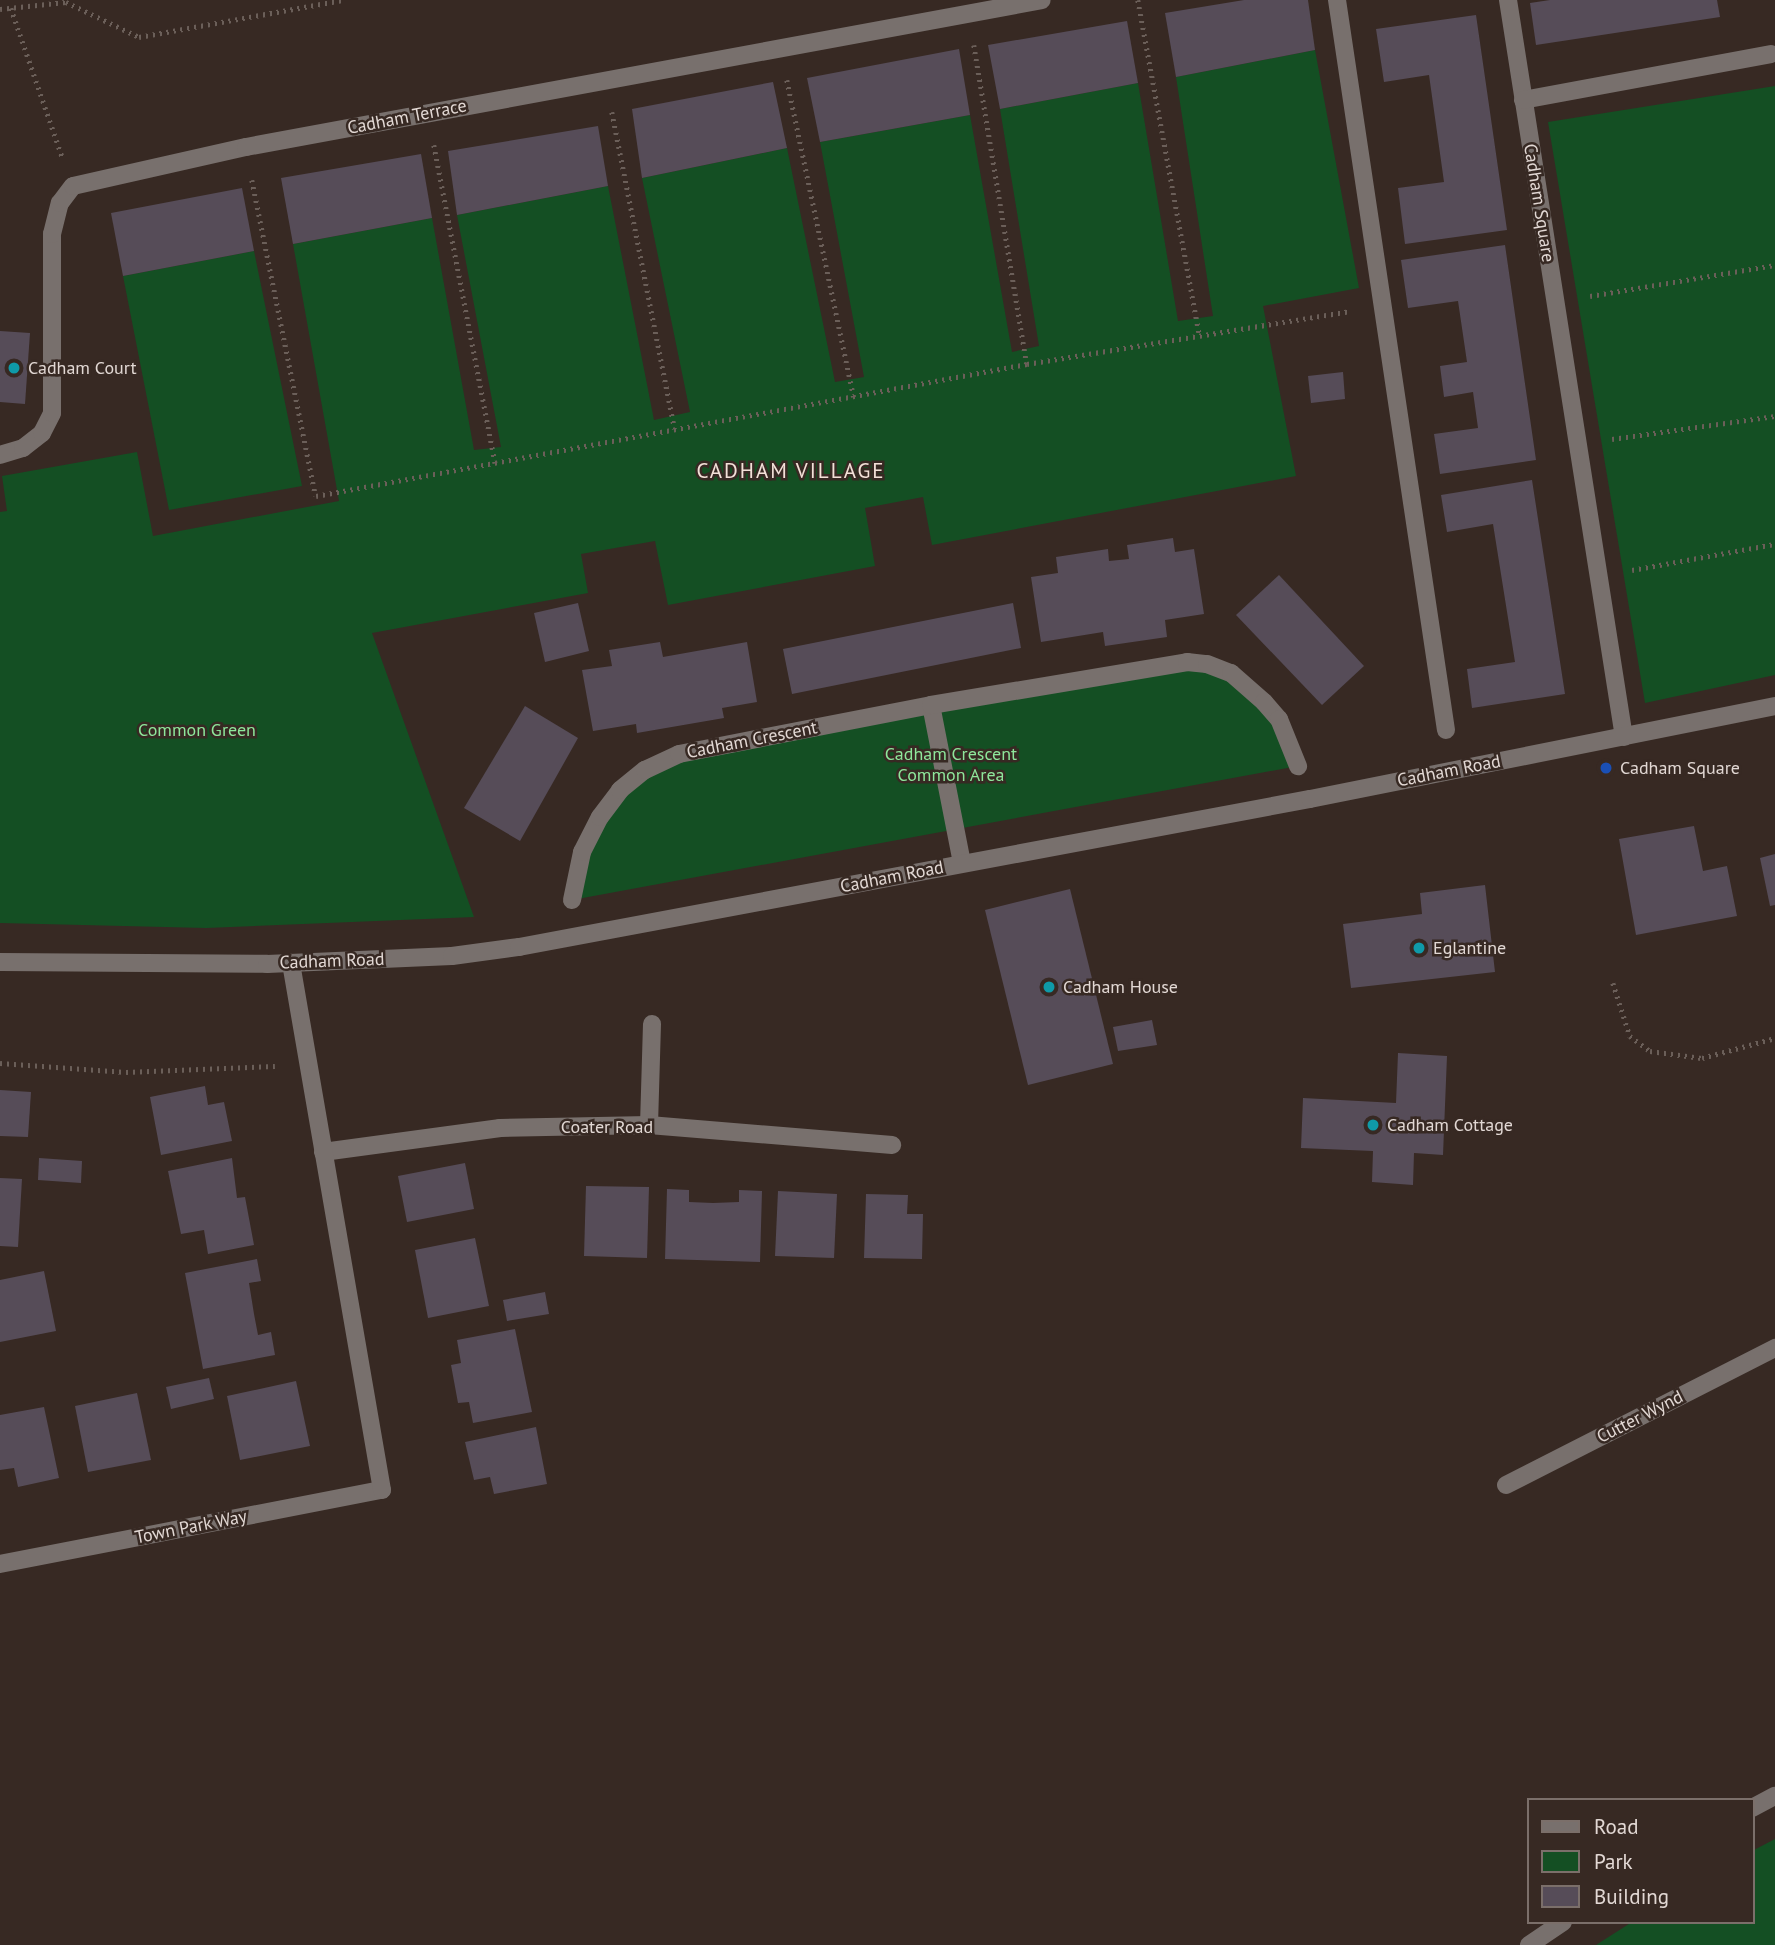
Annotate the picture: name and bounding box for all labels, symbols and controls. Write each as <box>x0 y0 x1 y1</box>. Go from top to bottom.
street label: Cadham Terrace <box>345 95 469 139</box>
street label: Cadham Square <box>1519 142 1559 264</box>
place label: Cadham Court <box>28 357 137 379</box>
marker: Cadham Court <box>6 360 22 376</box>
district label: CADHAM VILLAGE <box>698 458 884 484</box>
street label: Cadham Crescent <box>685 717 819 763</box>
park label: Common Green <box>138 719 256 741</box>
park label: Cadham Crescent Common Area <box>885 744 1017 786</box>
street label: Cadham Road <box>1395 750 1503 792</box>
place label: Cadham Square <box>1620 757 1740 779</box>
marker: Cadham Square <box>1598 760 1614 776</box>
street label: Cadham Road <box>838 856 946 898</box>
place label: Eglantine <box>1433 937 1506 959</box>
marker: Eglantine <box>1411 940 1427 956</box>
street label: Cadham Road <box>279 948 385 974</box>
place label: Cadham House <box>1063 976 1178 998</box>
marker: Cadham House <box>1041 979 1057 995</box>
place label: Cadham Cottage <box>1387 1114 1513 1136</box>
street label: Coater Road <box>561 1116 653 1138</box>
marker: Cadham Cottage <box>1365 1117 1381 1133</box>
street label: Cutter Wynd <box>1593 1386 1687 1448</box>
street label: Town Park Way <box>133 1505 249 1549</box>
legend <box>1526 1798 1754 1924</box>
text: Road <box>1594 1813 1638 1840</box>
text: Park <box>1594 1848 1633 1875</box>
text: Building <box>1594 1883 1669 1910</box>

